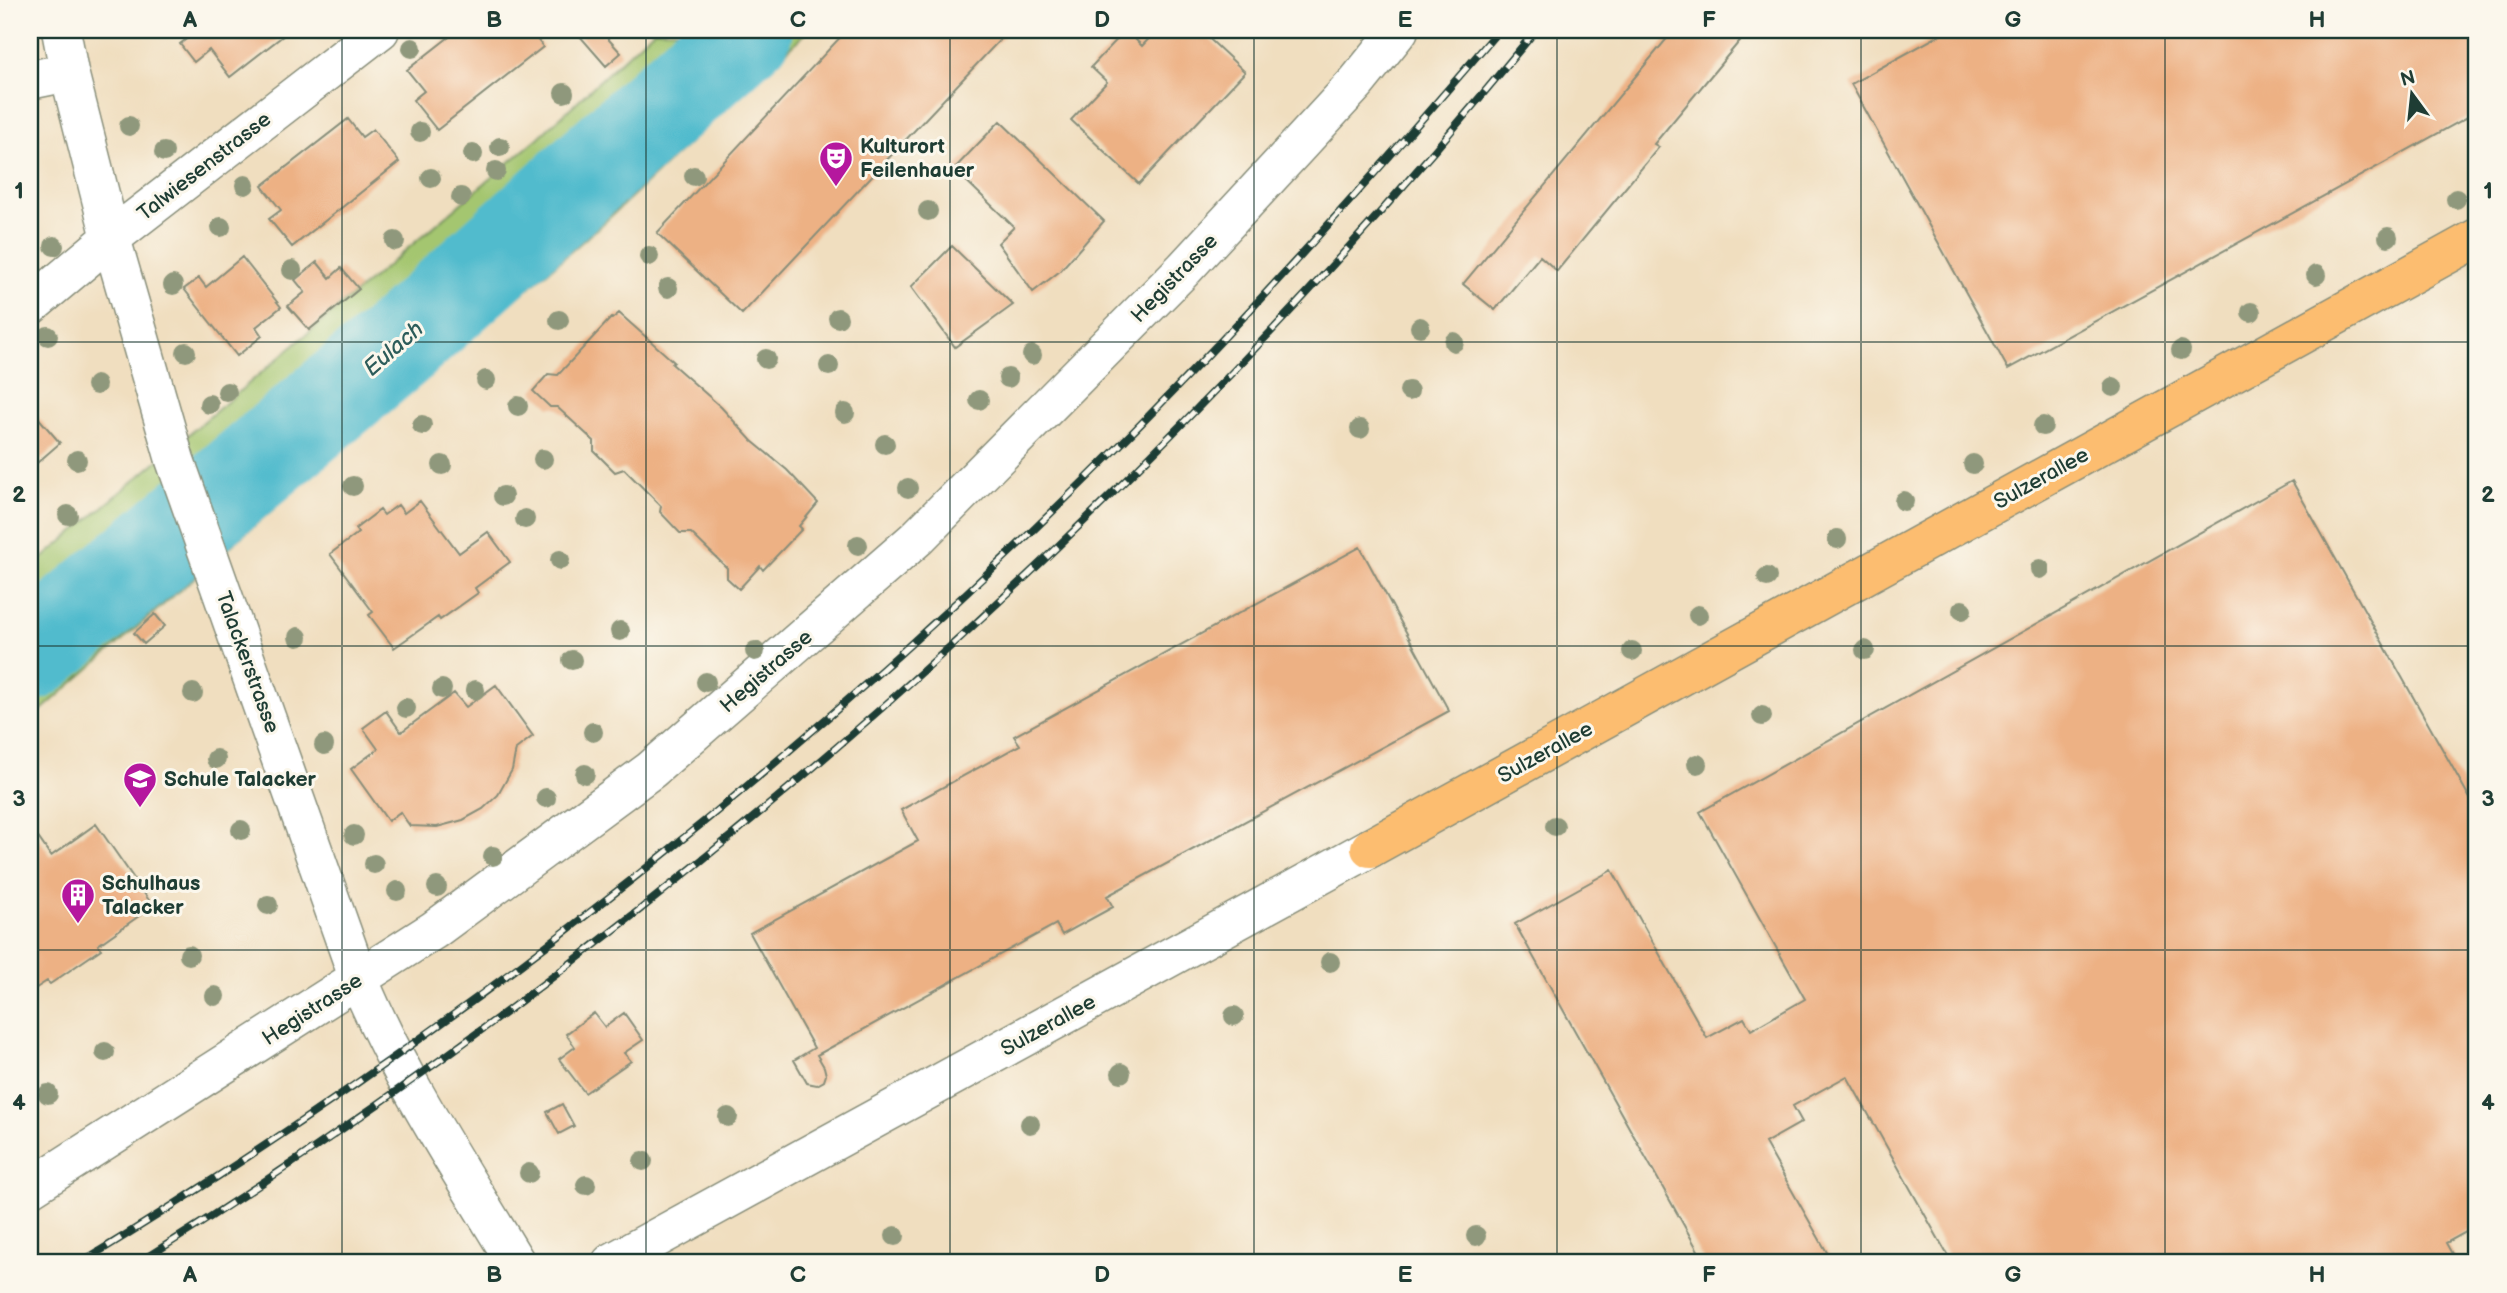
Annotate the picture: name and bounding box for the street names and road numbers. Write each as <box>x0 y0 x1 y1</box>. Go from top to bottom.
street label: Talwiesenstrasse <box>133 107 276 226</box>
street label: Hegistrasse <box>1126 229 1223 328</box>
street label: Sulzerallee <box>1990 442 2093 515</box>
street label: Talackerstrasse <box>210 588 285 736</box>
street label: Hegistrasse <box>715 625 818 718</box>
street label: Sulzerallee <box>1494 716 1597 789</box>
street label: Hegistrasse <box>258 968 367 1051</box>
street label: Sulzerallee <box>997 989 1100 1062</box>

